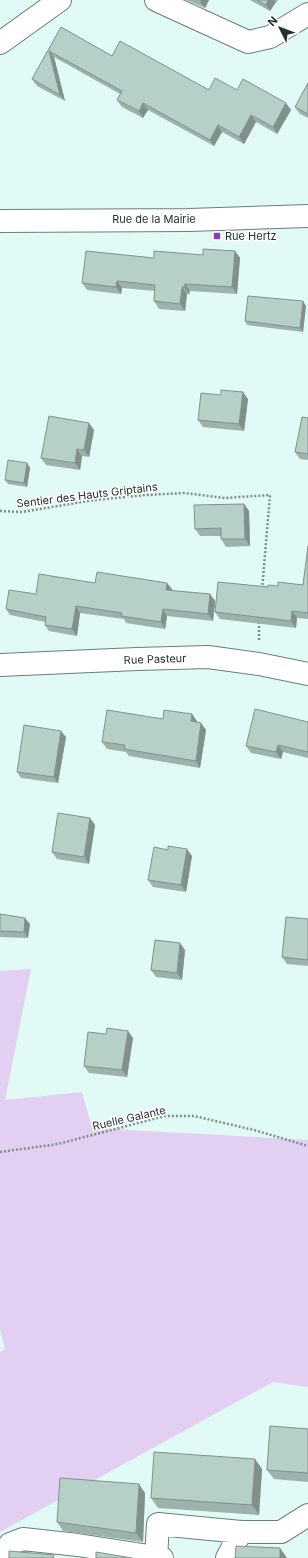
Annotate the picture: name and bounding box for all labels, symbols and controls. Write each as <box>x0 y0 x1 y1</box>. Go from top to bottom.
north arrow <box>260 8 300 48</box>
text: N <box>265 14 281 29</box>
street label: Rue de la Mairie <box>112 212 196 226</box>
place label: Rue Hertz <box>225 229 277 243</box>
marker: Rue Hertz <box>212 231 222 241</box>
street label: Sentier des Hauts Griptains <box>16 479 158 511</box>
street label: Rue Pasteur <box>123 651 187 667</box>
street label: Ruelle Galante <box>91 1103 167 1133</box>

